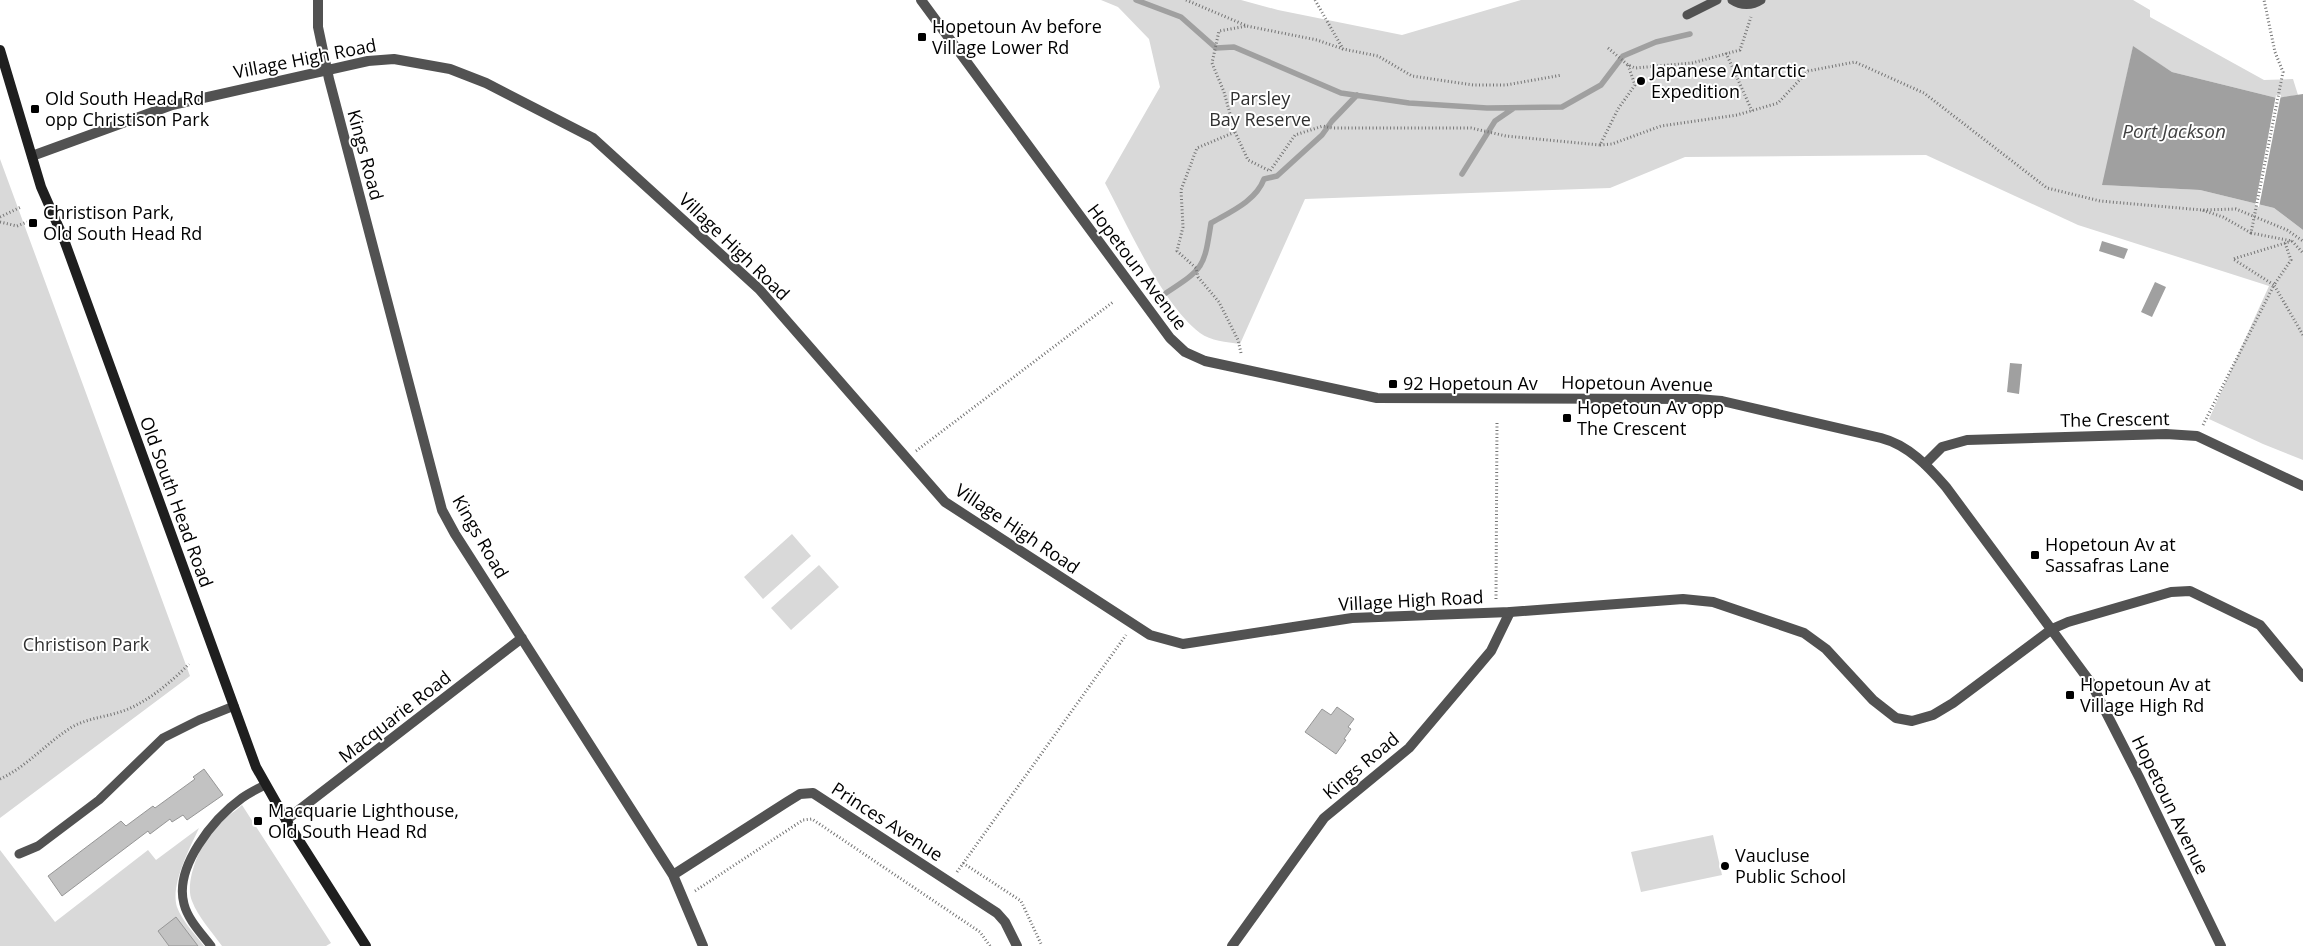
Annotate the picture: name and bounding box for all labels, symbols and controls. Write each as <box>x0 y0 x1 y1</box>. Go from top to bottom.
place label: Hopetoun Av before Village Lower Rd <box>932 14 1102 59</box>
marker: Hopetoun Av before Village Lower Rd <box>916 31 928 43</box>
street label: Village High Road <box>231 32 378 84</box>
place label: Japanese Antarctic Expedition <box>1649 58 1806 103</box>
marker: Japanese Antarctic Expedition <box>1635 75 1647 87</box>
place label: Old South Head Rd opp Christison Park <box>45 86 210 131</box>
park label: Parsley Bay Reserve <box>1209 86 1311 131</box>
marker: Old South Head Rd opp Christison Park <box>29 103 41 115</box>
street label: Kings Road <box>342 107 390 203</box>
water label: Port Jackson <box>2122 118 2226 144</box>
street label: Village High Road <box>674 187 795 305</box>
street label: Hopetoun Avenue <box>1083 199 1193 334</box>
place label: Christison Park, Old South Head Rd <box>43 200 202 245</box>
marker: Christison Park, Old South Head Rd <box>27 217 39 229</box>
street label: Hopetoun Avenue <box>1561 370 1713 396</box>
place label: 92 Hopetoun Av <box>1403 371 1538 395</box>
marker: 92 Hopetoun Av <box>1387 378 1399 390</box>
place label: Hopetoun Av opp The Crescent <box>1577 395 1724 440</box>
street label: The Crescent <box>2060 406 2170 432</box>
marker: Hopetoun Av opp The Crescent <box>1561 412 1573 424</box>
street label: Old South Head Road <box>135 413 219 590</box>
street label: Village High Road <box>951 478 1084 579</box>
street label: Kings Road <box>447 490 514 583</box>
place label: Hopetoun Av at Sassafras Lane <box>2045 532 2176 577</box>
marker: Hopetoun Av at Sassafras Lane <box>2029 549 2041 561</box>
street label: Village High Road <box>1338 584 1484 616</box>
park label: Christison Park <box>23 632 150 656</box>
street label: Macquarie Road <box>333 665 456 768</box>
place label: Hopetoun Av at Village High Rd <box>2080 672 2211 717</box>
marker: Hopetoun Av at Village High Rd <box>2064 689 2076 701</box>
street label: Kings Road <box>1317 726 1404 804</box>
street label: Hopetoun Avenue <box>2127 731 2215 878</box>
street label: Princes Avenue <box>827 776 948 866</box>
place label: Macquarie Lighthouse, Old South Head Rd <box>268 798 459 843</box>
marker: Macquarie Lighthouse, Old South Head Rd <box>252 815 264 827</box>
place label: Vaucluse Public School <box>1735 843 1846 888</box>
marker: Vaucluse Public School <box>1719 860 1731 872</box>

